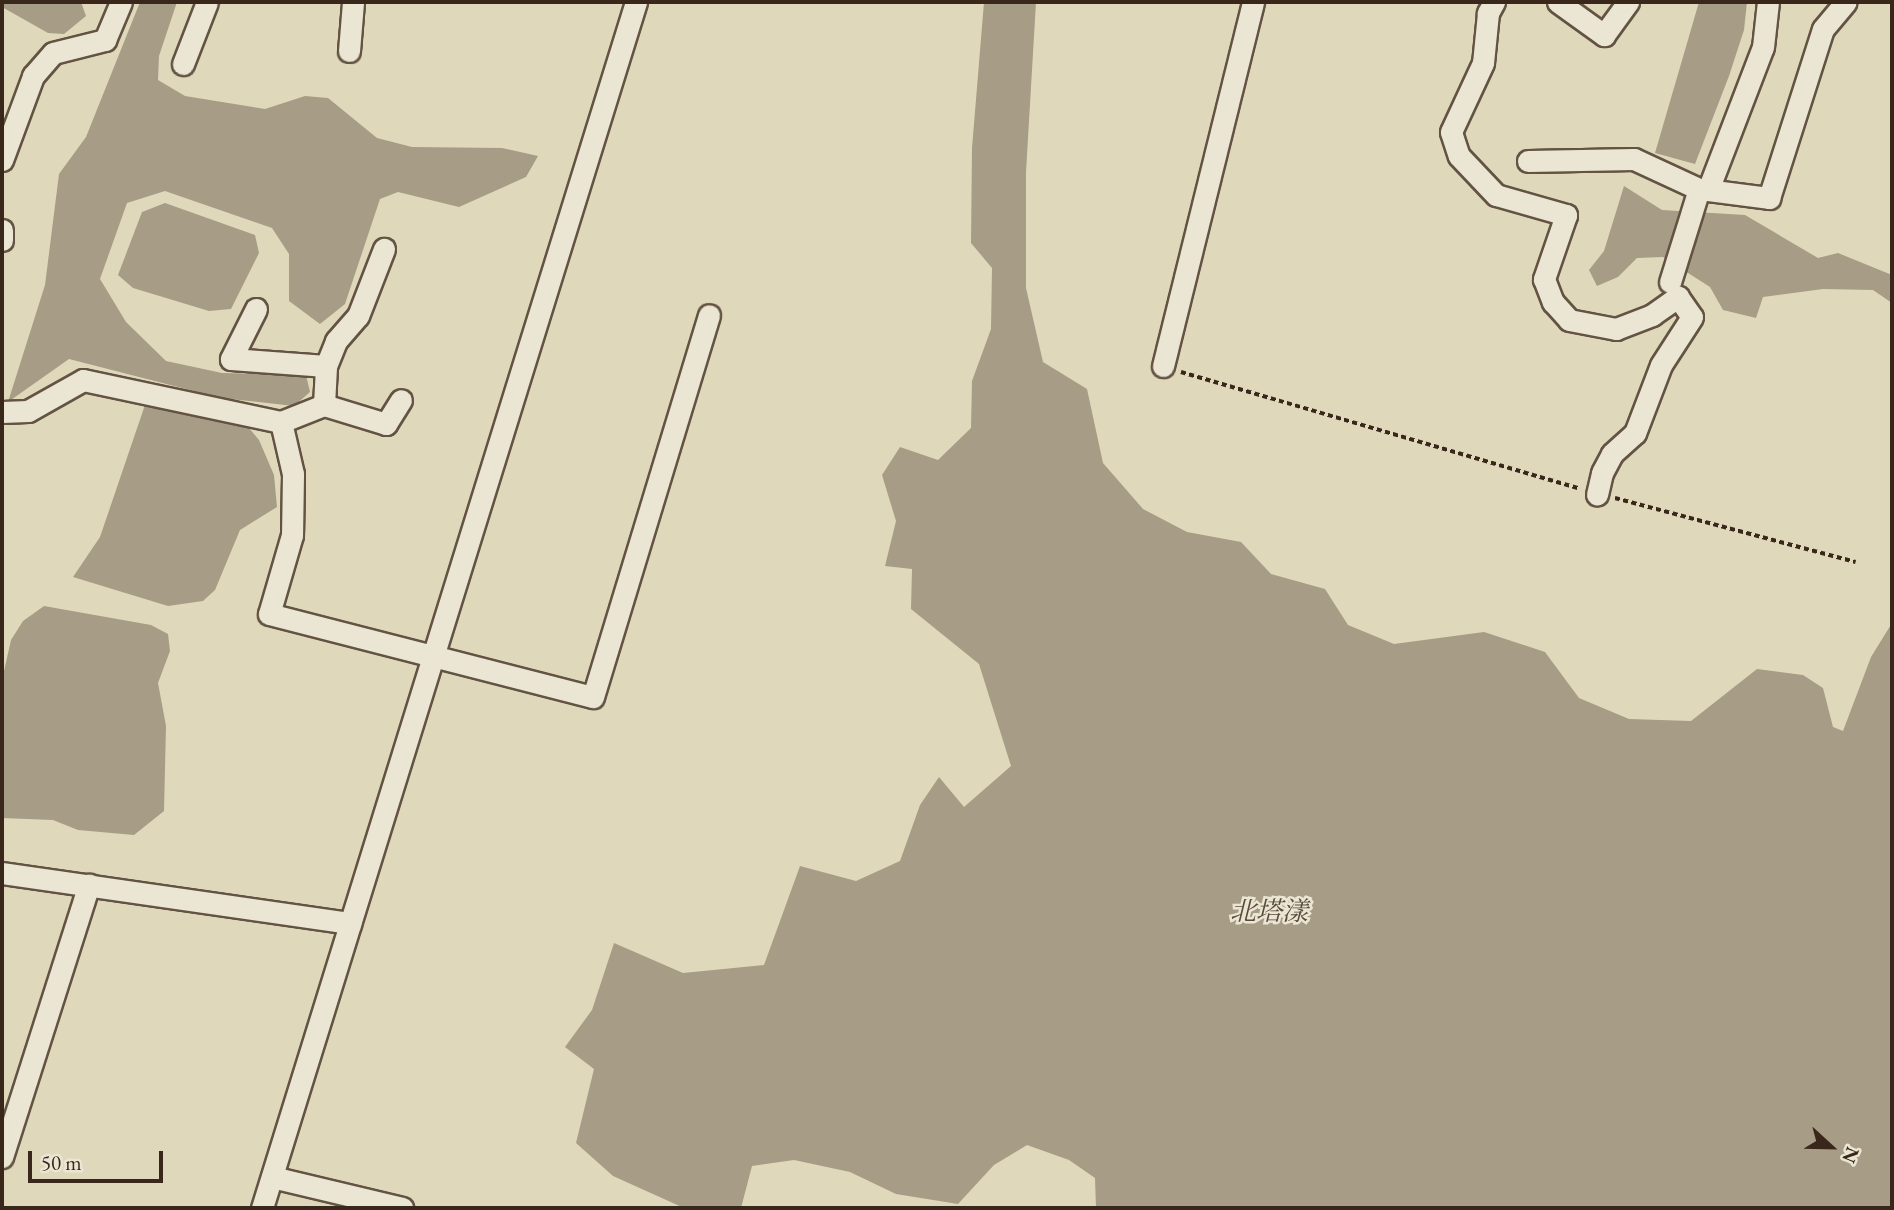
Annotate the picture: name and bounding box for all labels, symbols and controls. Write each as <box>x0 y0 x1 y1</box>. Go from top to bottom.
water label: 北塔漾 <box>1230 896 1308 928</box>
north arrow <box>1796 1112 1866 1182</box>
scale bar <box>32 1136 166 1180</box>
text: N <box>1836 1143 1865 1167</box>
text: 50 m <box>41 1149 82 1176</box>

